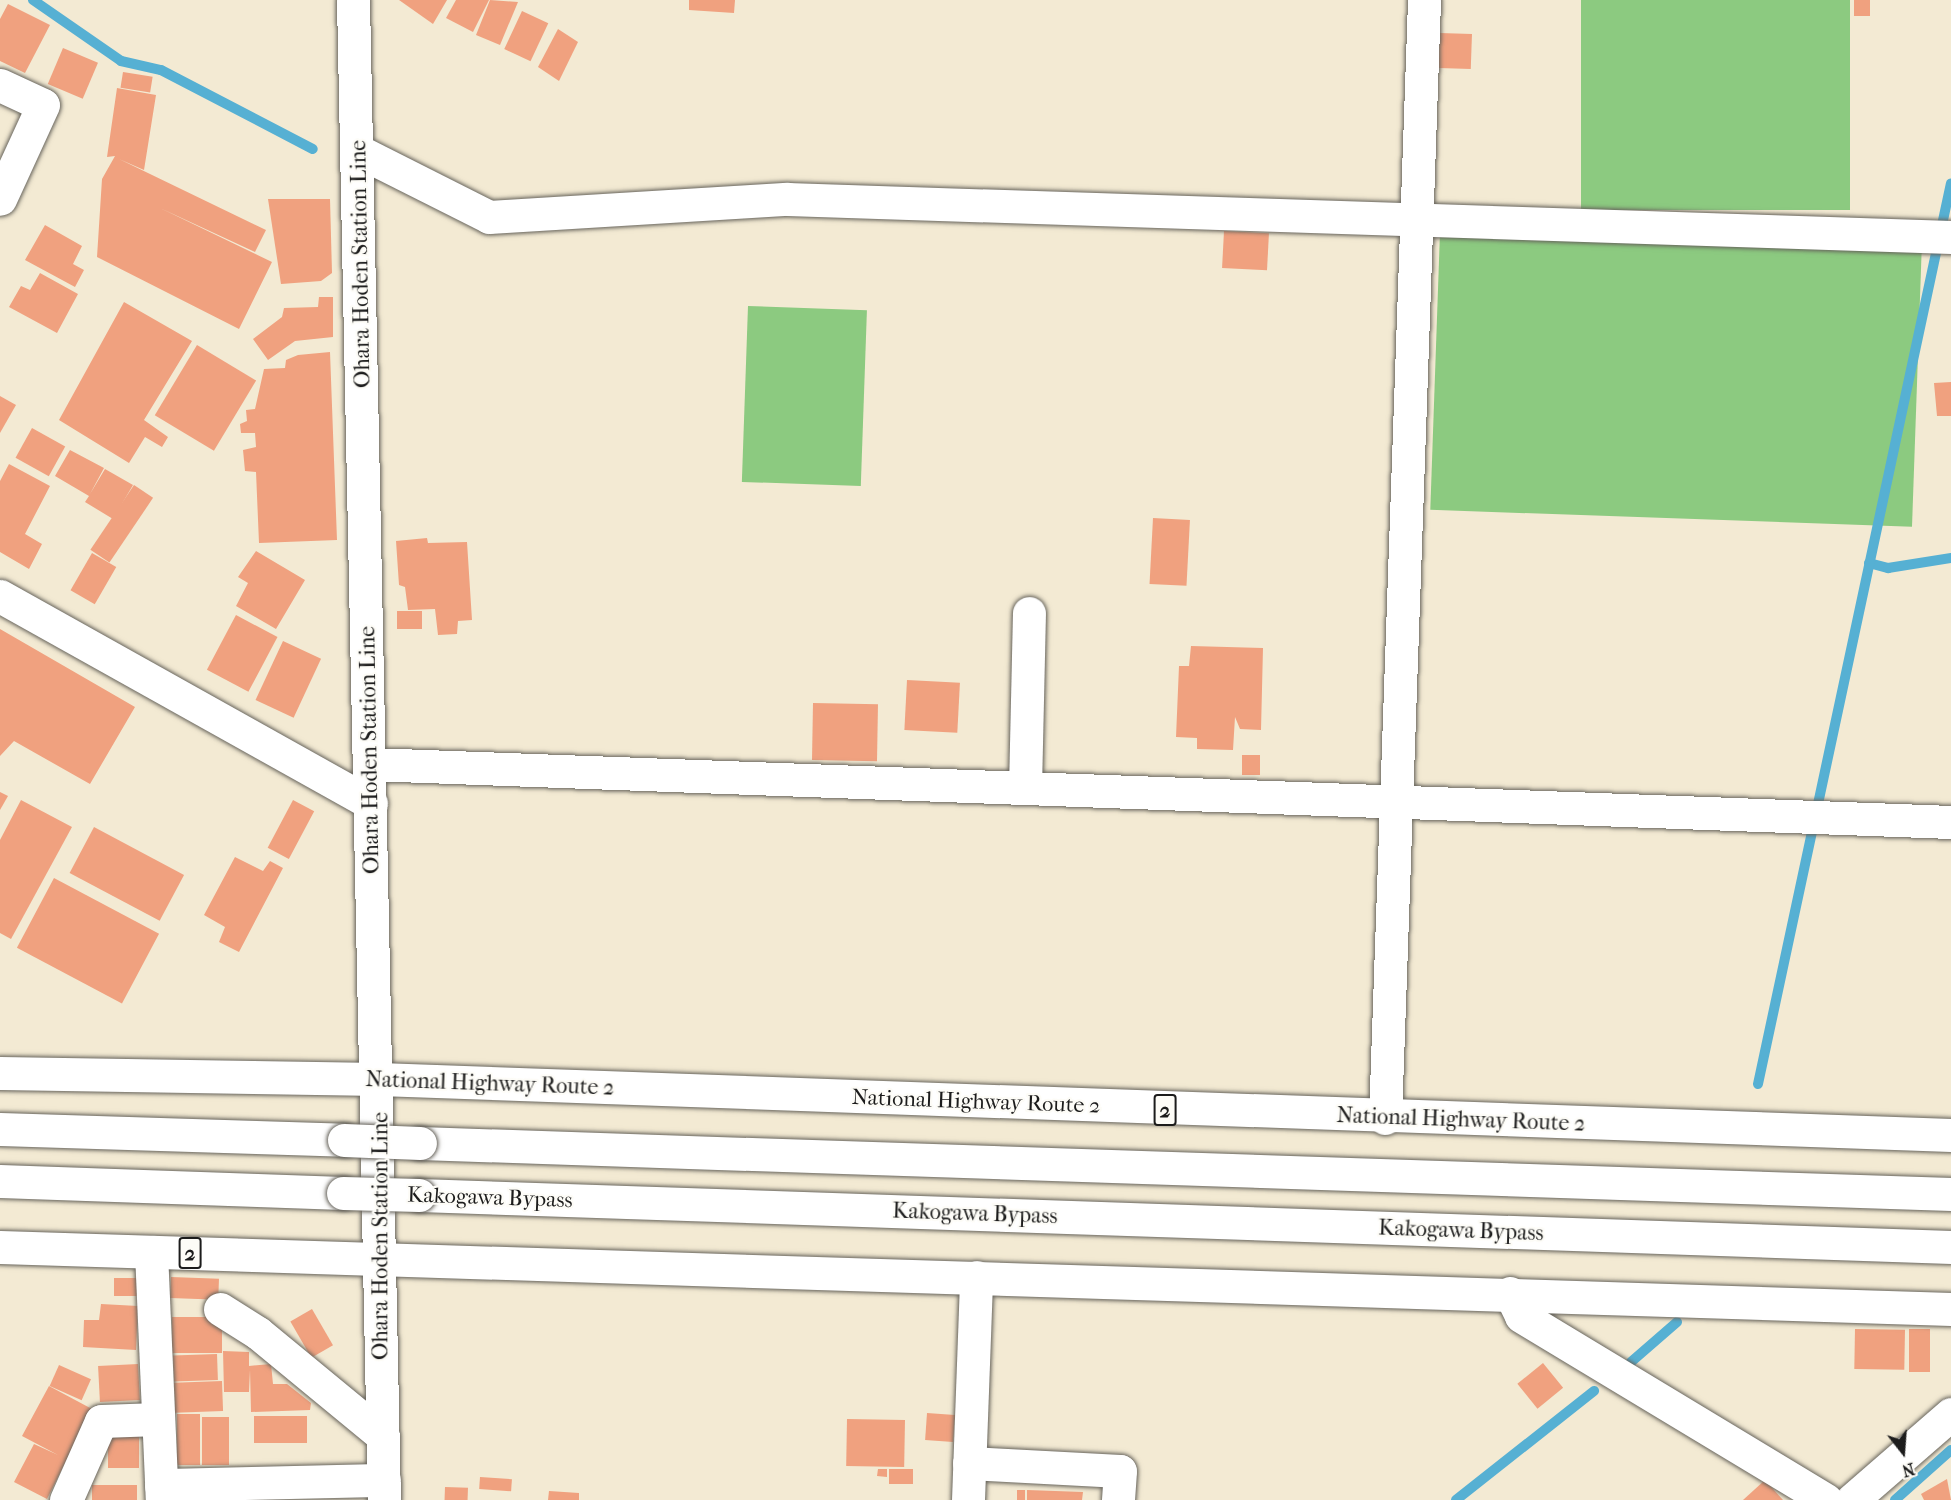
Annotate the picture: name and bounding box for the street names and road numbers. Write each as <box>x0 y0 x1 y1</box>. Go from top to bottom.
street label: Ohara Hoden Station Line <box>346 140 376 388</box>
street label: Ohara Hoden Station Line <box>355 626 385 874</box>
street label: National Highway Route 2 <box>365 1066 615 1102</box>
street label: National Highway Route 2 <box>851 1084 1101 1120</box>
road number: 2 <box>1153 1092 1177 1128</box>
street label: National Highway Route 2 <box>1336 1102 1586 1138</box>
street label: Ohara Hoden Station Line <box>368 1112 394 1360</box>
street label: Kakogawa Bypass <box>407 1182 573 1214</box>
street label: Kakogawa Bypass <box>892 1198 1058 1230</box>
street label: Kakogawa Bypass <box>1378 1215 1544 1247</box>
road number: 2 <box>178 1235 202 1271</box>

